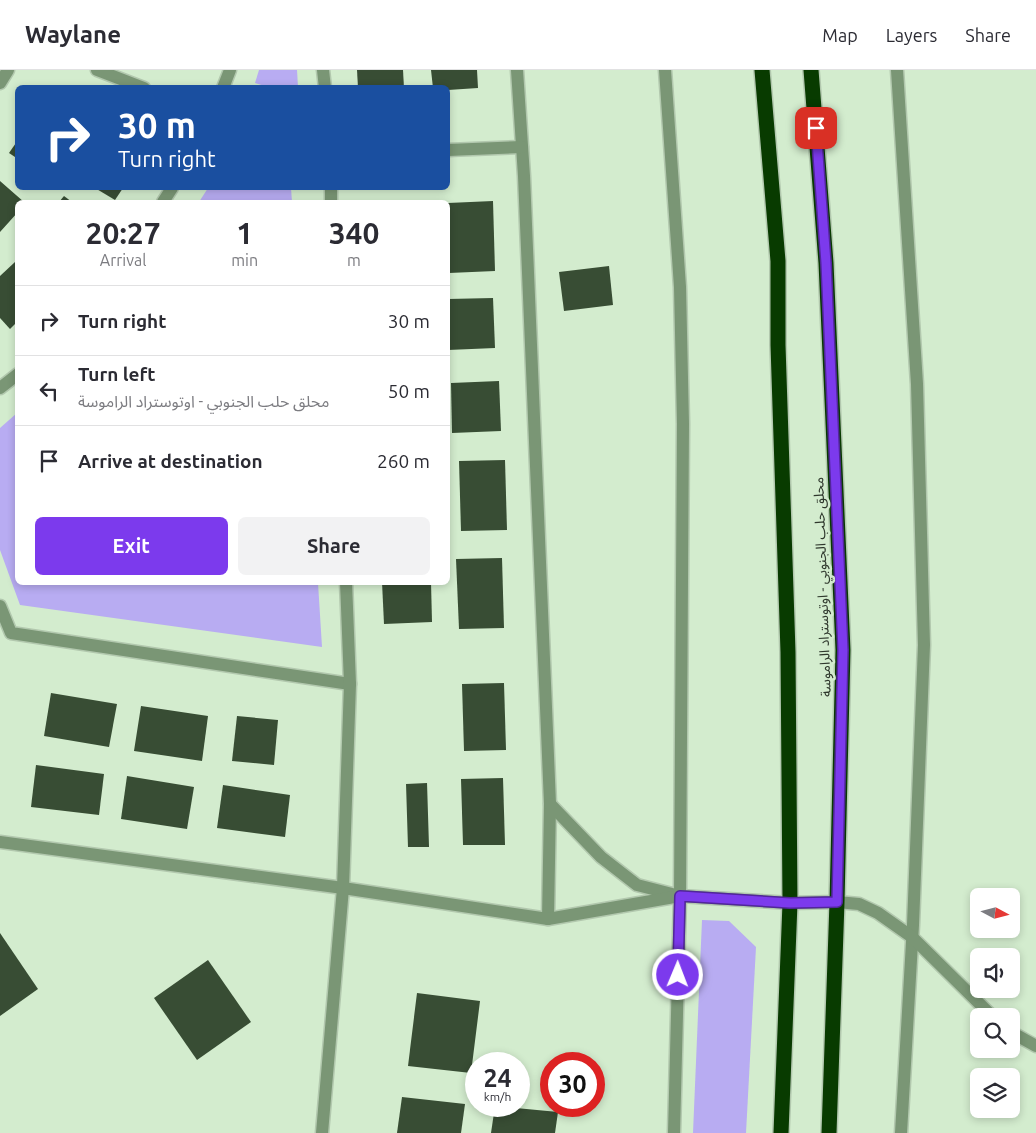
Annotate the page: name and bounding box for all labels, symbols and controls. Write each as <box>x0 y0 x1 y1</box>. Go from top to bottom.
text: Waylane <box>25 21 121 48</box>
text: Map <box>822 25 858 45</box>
text: Layers <box>886 25 937 45</box>
text: Share <box>965 25 1011 45</box>
icon: right <box>35 105 100 170</box>
text: 30 m <box>118 105 196 145</box>
pin <box>795 107 837 149</box>
icon: arrive <box>802 114 830 142</box>
text: Turn right <box>118 146 216 171</box>
text: 20:27 <box>86 216 161 250</box>
text: 1 <box>236 216 253 250</box>
text: 340 <box>329 216 379 250</box>
text: Arrival <box>100 251 146 269</box>
text: min <box>231 251 258 269</box>
text: m <box>347 251 361 269</box>
icon: right <box>35 307 63 335</box>
text: Turn right <box>78 310 166 332</box>
text: 30 m <box>388 310 430 332</box>
text: Turn left <box>78 363 156 385</box>
icon: left <box>35 377 63 405</box>
text: 50 m <box>388 380 430 402</box>
text: محلق حلب الجنوبي - اوتوستراد الراموسة <box>78 392 329 410</box>
icon: arrive <box>35 447 63 475</box>
text: Arrive at destination <box>78 450 263 472</box>
text: 260 m <box>377 450 430 472</box>
street label: محلق حلب الجنوبي - اوتوستراد الراموسة <box>810 477 837 697</box>
button: Exit <box>35 517 228 575</box>
button: Share <box>238 517 430 575</box>
north arrow <box>970 888 1020 938</box>
map controls <box>970 888 1020 1118</box>
position arrow <box>651 948 703 1000</box>
button: sound <box>970 948 1020 998</box>
button: search <box>970 1008 1020 1058</box>
speed limit sign: 30 <box>540 1052 605 1117</box>
text: 24 <box>483 1064 512 1092</box>
button: layers <box>970 1068 1020 1118</box>
text: km/h <box>484 1090 511 1103</box>

